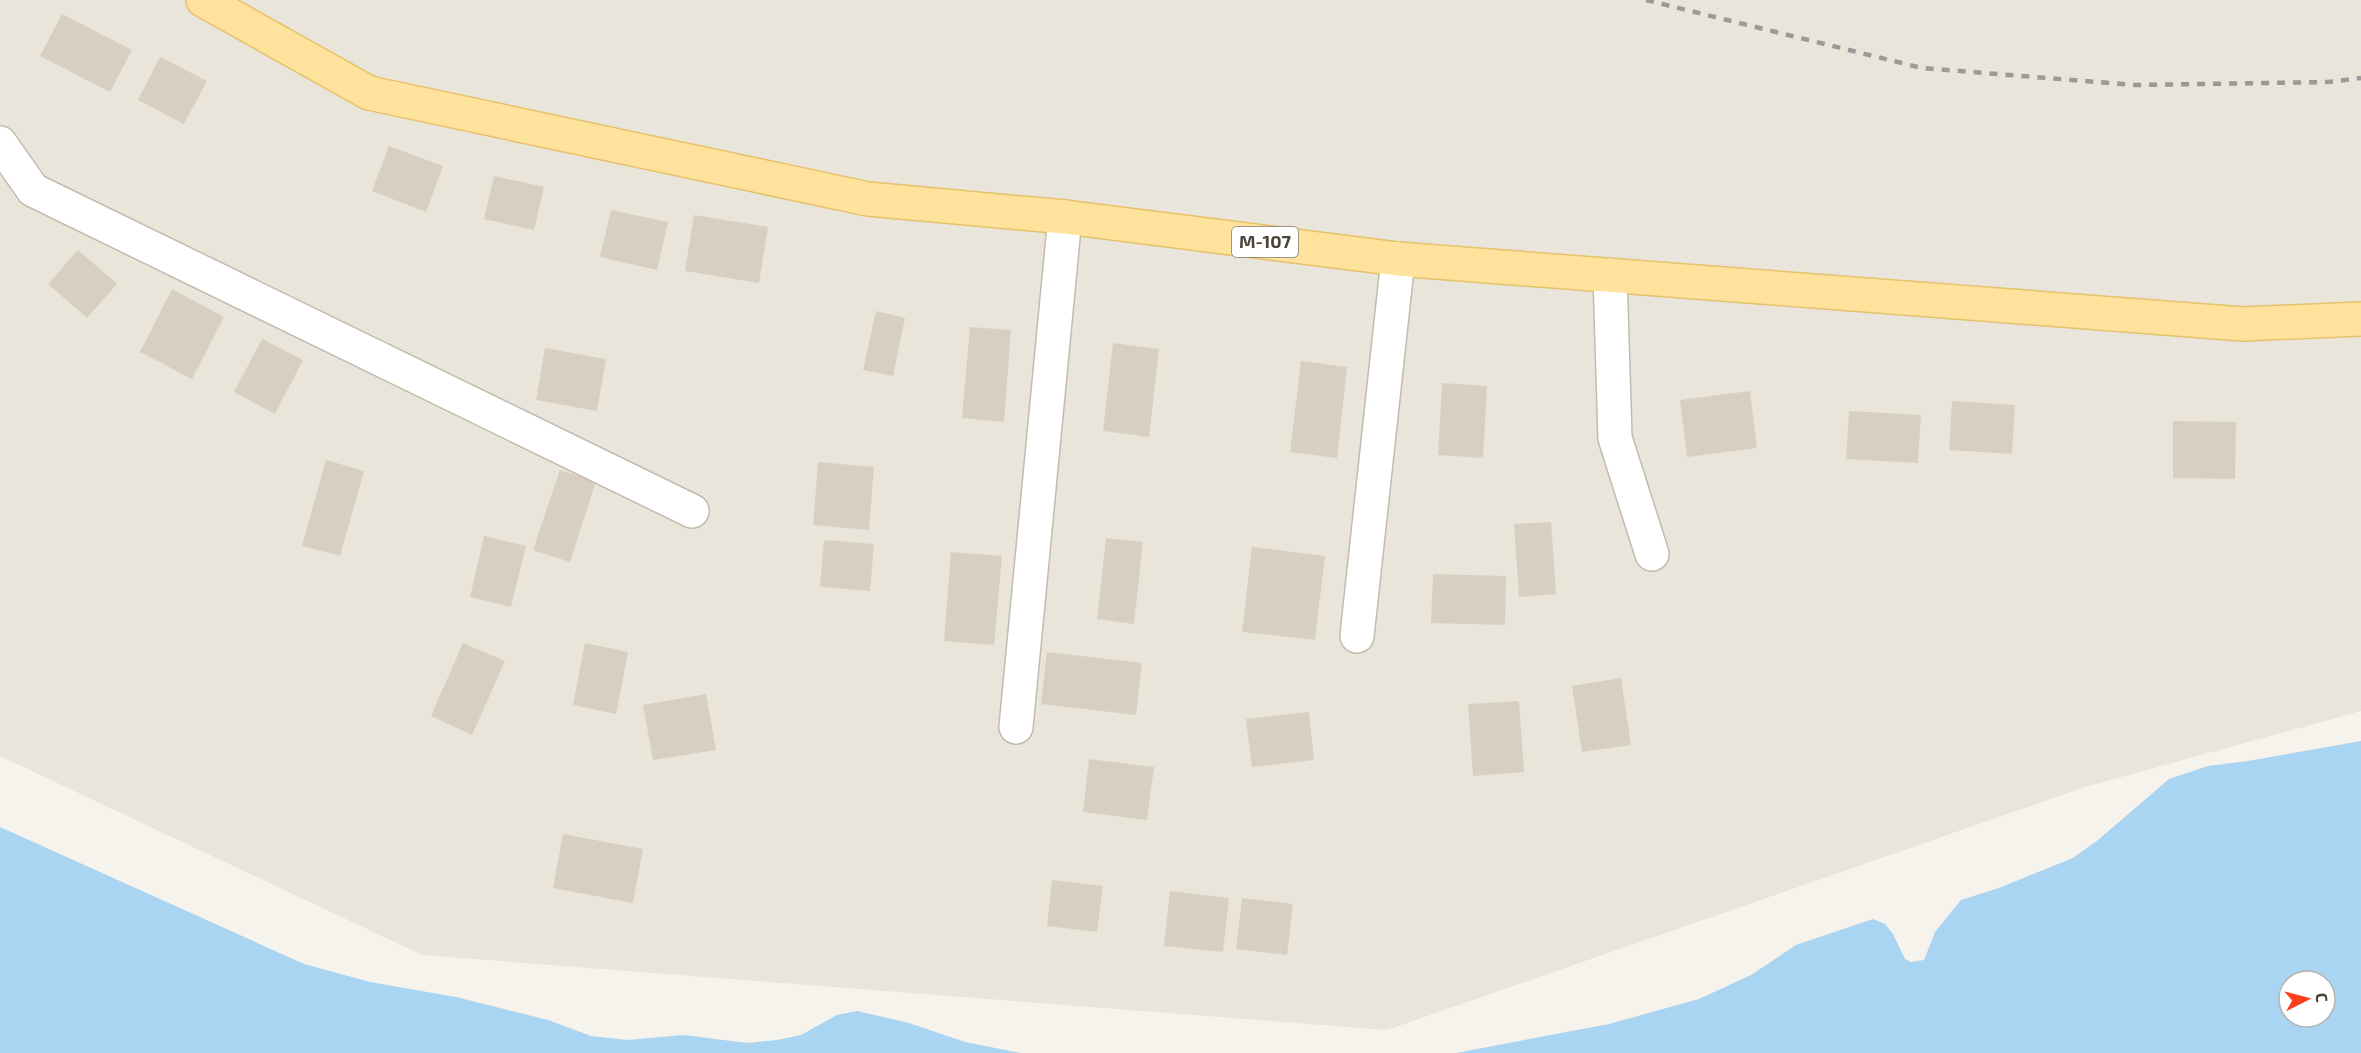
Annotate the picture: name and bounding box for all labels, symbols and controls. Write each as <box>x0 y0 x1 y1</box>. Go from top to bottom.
road number: М-107 <box>1232 227 1298 257</box>
north arrow <box>2277 969 2337 1029</box>
text: С <box>2312 992 2332 1003</box>

